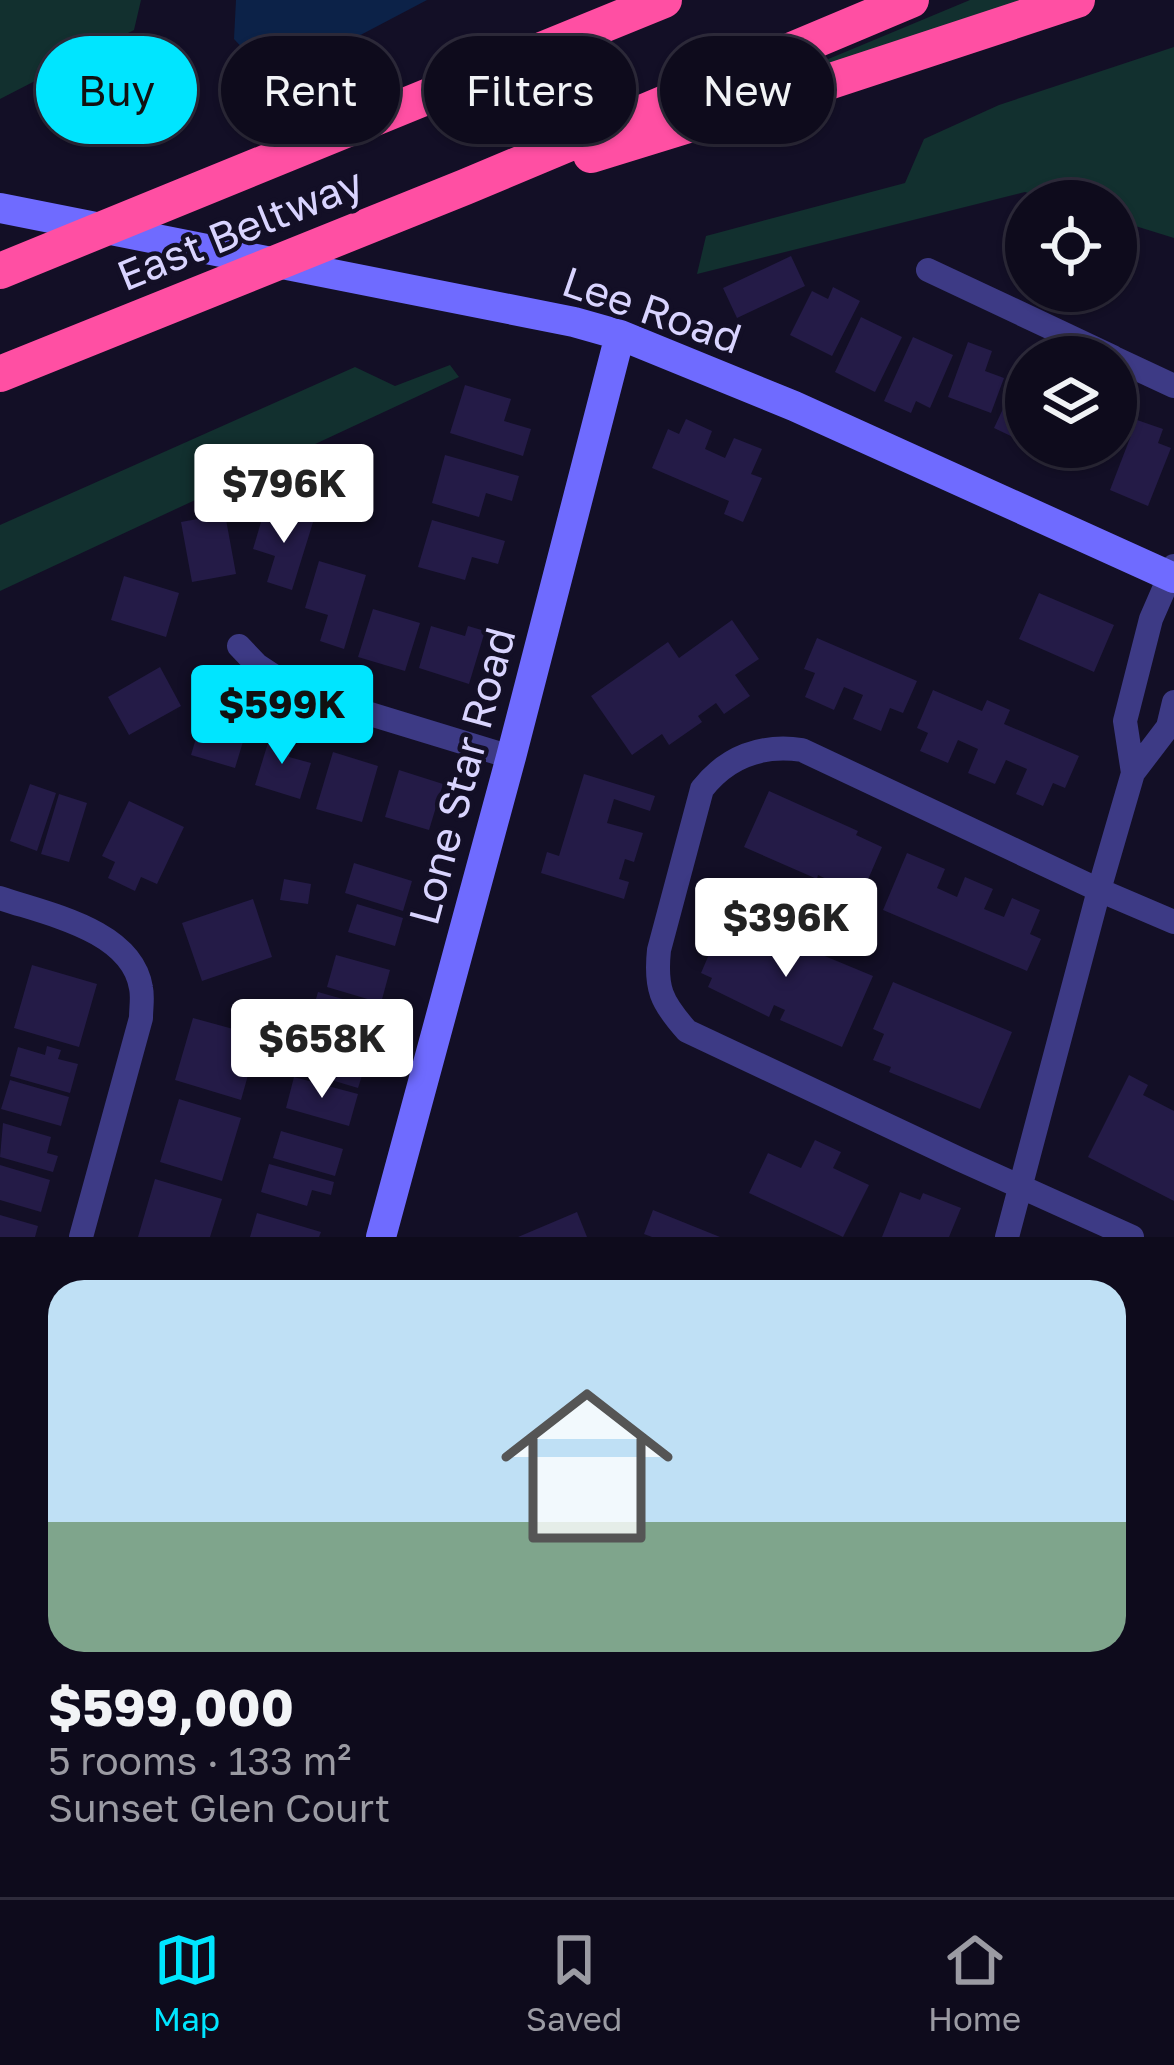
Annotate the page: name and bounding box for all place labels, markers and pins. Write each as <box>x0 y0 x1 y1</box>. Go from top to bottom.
pin: $796K <box>200 444 368 546</box>
pin: $599K <box>198 665 366 767</box>
pin: $396K <box>702 878 870 980</box>
pin: $658K <box>238 999 406 1101</box>

